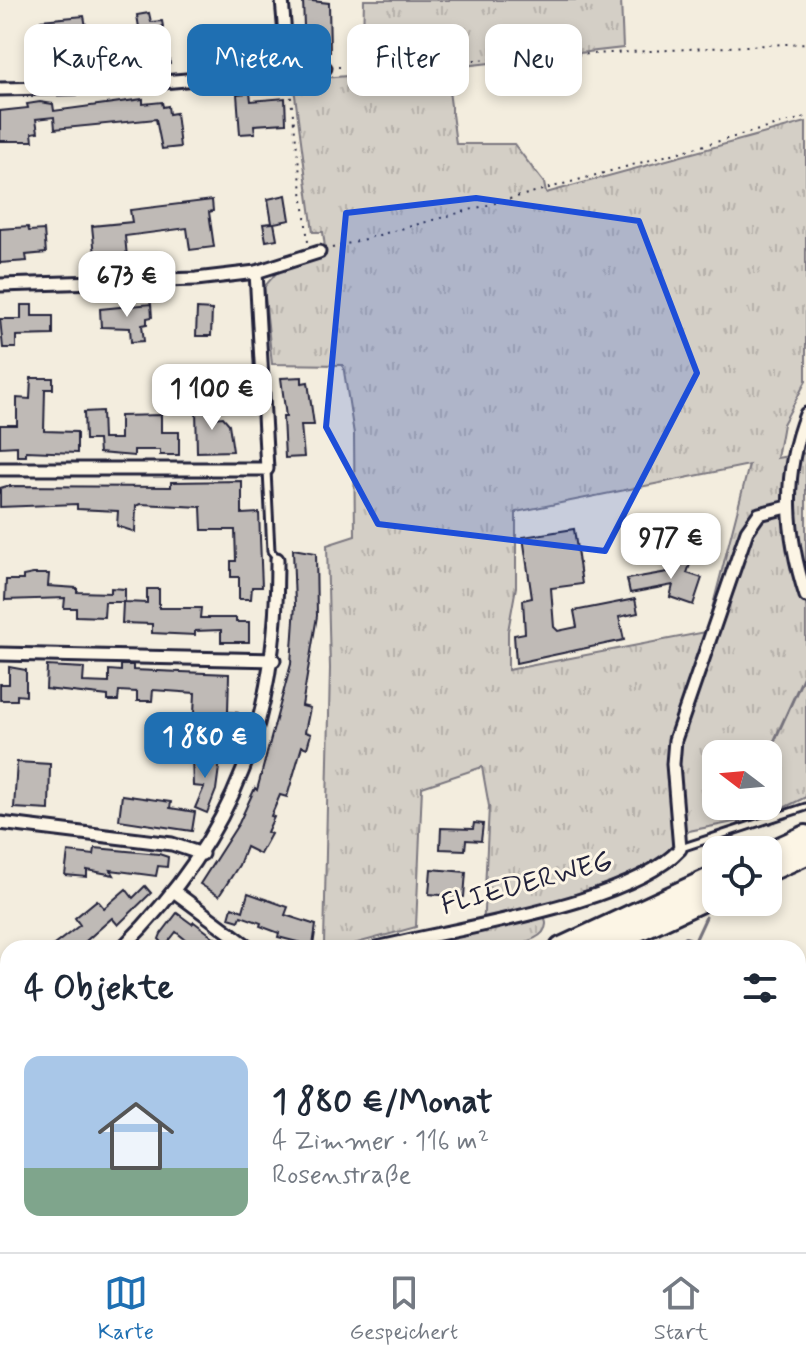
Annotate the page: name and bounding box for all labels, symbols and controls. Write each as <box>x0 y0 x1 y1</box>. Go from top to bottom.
chip: Kaufen <box>24 24 171 96</box>
chip: Mieten <box>187 24 331 96</box>
chip: Filter <box>347 24 469 96</box>
chip: Neu <box>485 24 582 96</box>
pin: 673 € <box>71 251 183 319</box>
text: 673 € <box>96 260 158 294</box>
pin: 1 100 € <box>138 364 286 432</box>
text: 1 100 € <box>170 373 254 407</box>
pin: 977 € <box>615 513 727 581</box>
text: 977 € <box>639 522 703 556</box>
pin: 1 880 € <box>131 712 279 780</box>
text: 1 880 € <box>162 721 248 755</box>
north arrow <box>702 740 782 820</box>
map controls <box>702 740 782 916</box>
button: locate <box>702 836 782 916</box>
street label: FLIEDERWEG <box>437 843 617 925</box>
text: 4 Objekte <box>24 966 173 1011</box>
icon: filters <box>738 966 782 1010</box>
text: 1 880 €/Monat <box>272 1080 493 1125</box>
icon: home <box>88 1088 184 1184</box>
text: 4 Zimmer · 116 m² <box>272 1125 489 1159</box>
text: Rosenstraße <box>272 1159 411 1193</box>
tab: Karte <box>98 1271 154 1347</box>
tab: Gespeichert <box>349 1271 458 1347</box>
tab: Start <box>654 1271 708 1347</box>

